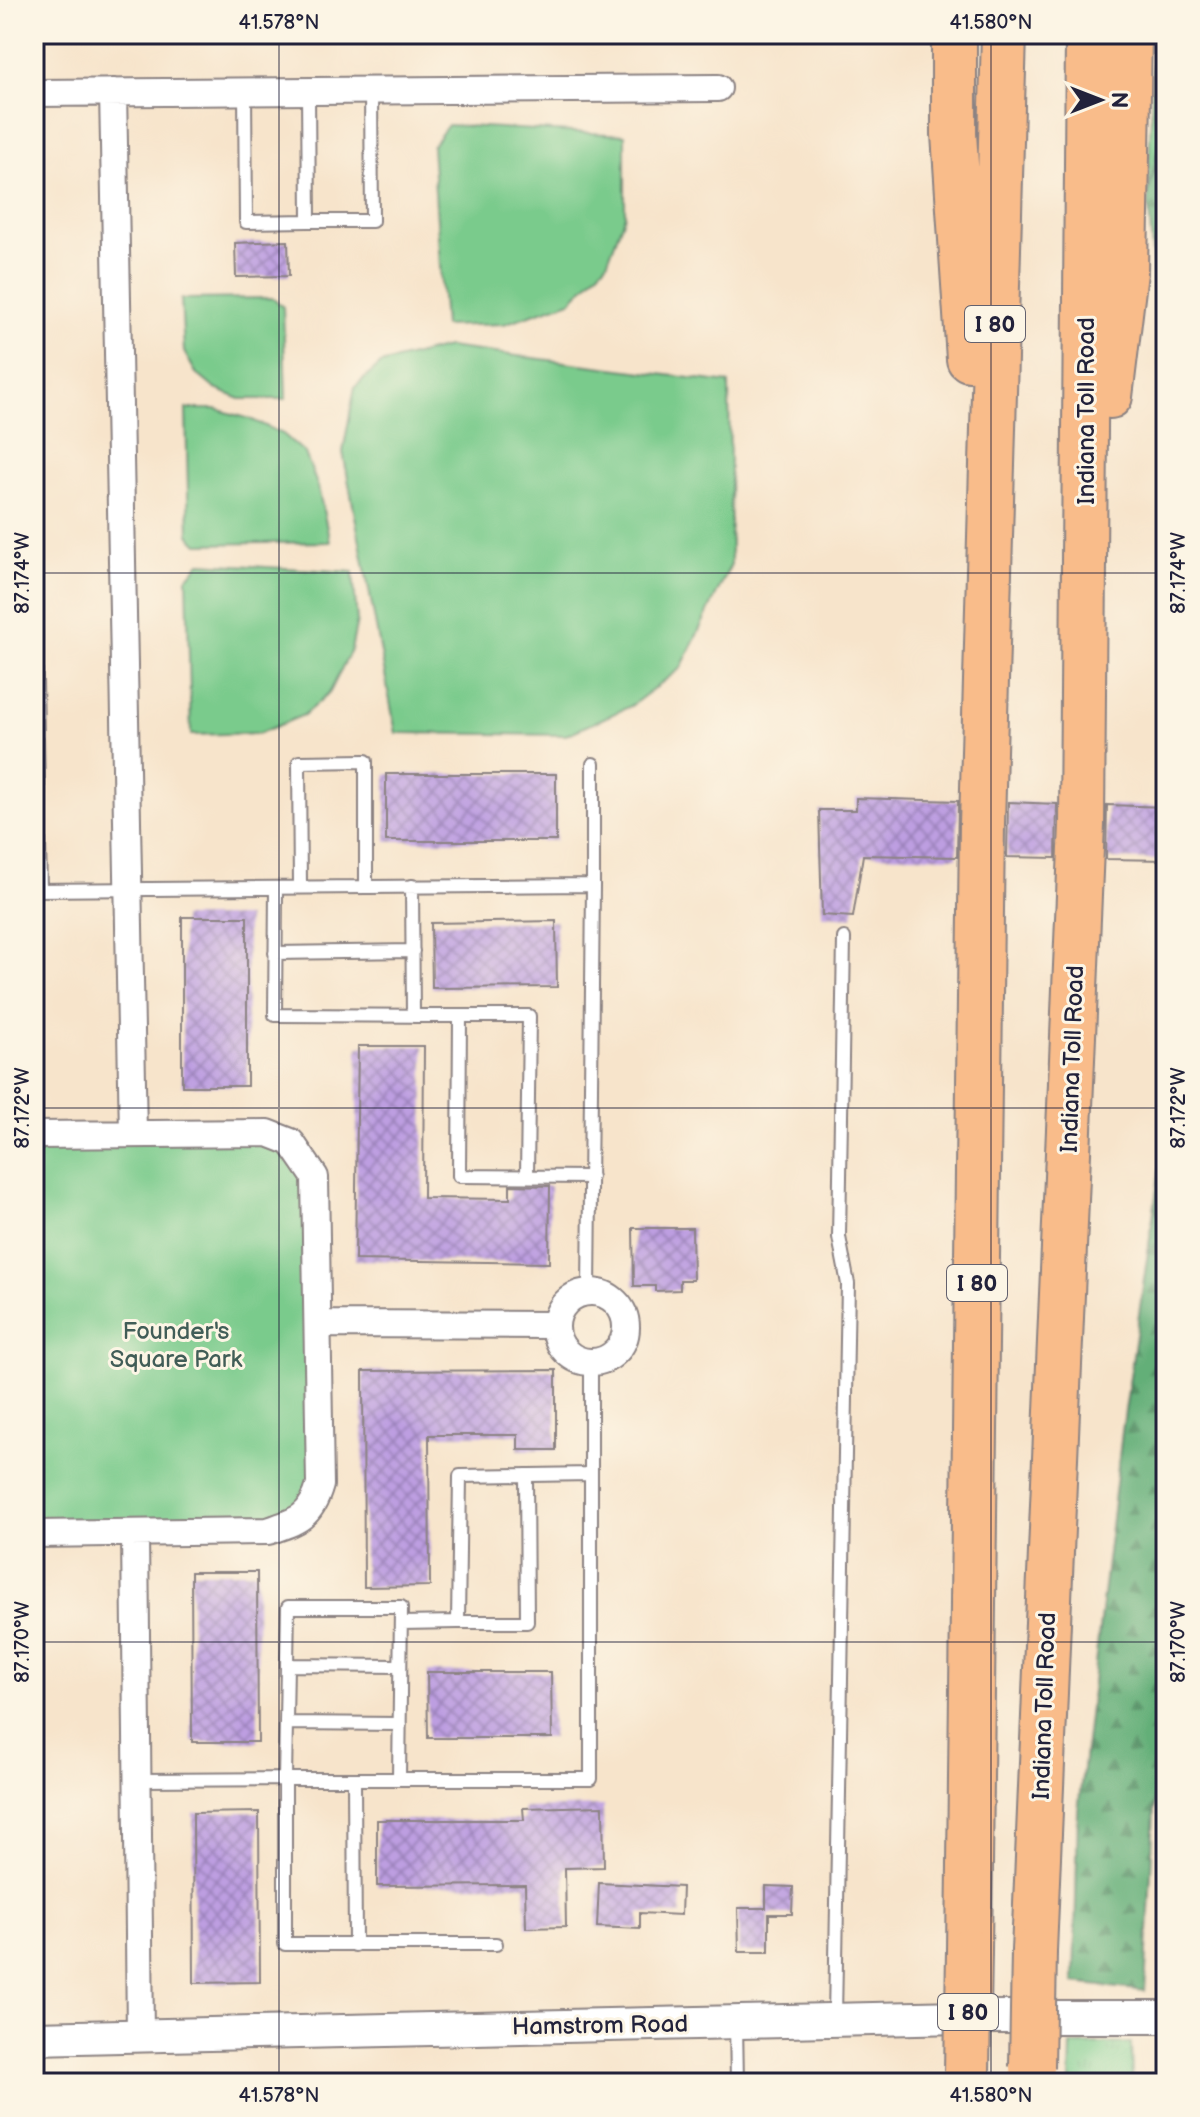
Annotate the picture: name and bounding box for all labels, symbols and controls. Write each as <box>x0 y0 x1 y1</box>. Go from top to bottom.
text: 41.578°N <box>238 11 320 35</box>
text: 41.580°N <box>950 11 1032 35</box>
north arrow <box>1060 60 1140 140</box>
text: N <box>1105 92 1132 108</box>
road number: I 80 <box>965 306 1025 342</box>
street label: Indiana Toll Road <box>1072 317 1101 505</box>
text: 87.174°W <box>11 532 35 614</box>
text: 87.174°W <box>1167 532 1191 614</box>
street label: Indiana Toll Road <box>1055 965 1090 1153</box>
text: 87.172°W <box>11 1067 35 1149</box>
text: 87.172°W <box>1167 1067 1191 1149</box>
road number: I 80 <box>947 1265 1007 1301</box>
park label: Founder's Square Park <box>110 1317 243 1374</box>
text: 87.170°W <box>11 1601 35 1683</box>
text: 87.170°W <box>1167 1601 1191 1683</box>
street label: Indiana Toll Road <box>1027 1612 1062 1800</box>
road number: I 80 <box>938 1994 998 2030</box>
street label: Hamstrom Road <box>512 2009 688 2042</box>
text: 41.578°N <box>238 2084 320 2108</box>
text: 41.580°N <box>950 2084 1032 2108</box>

